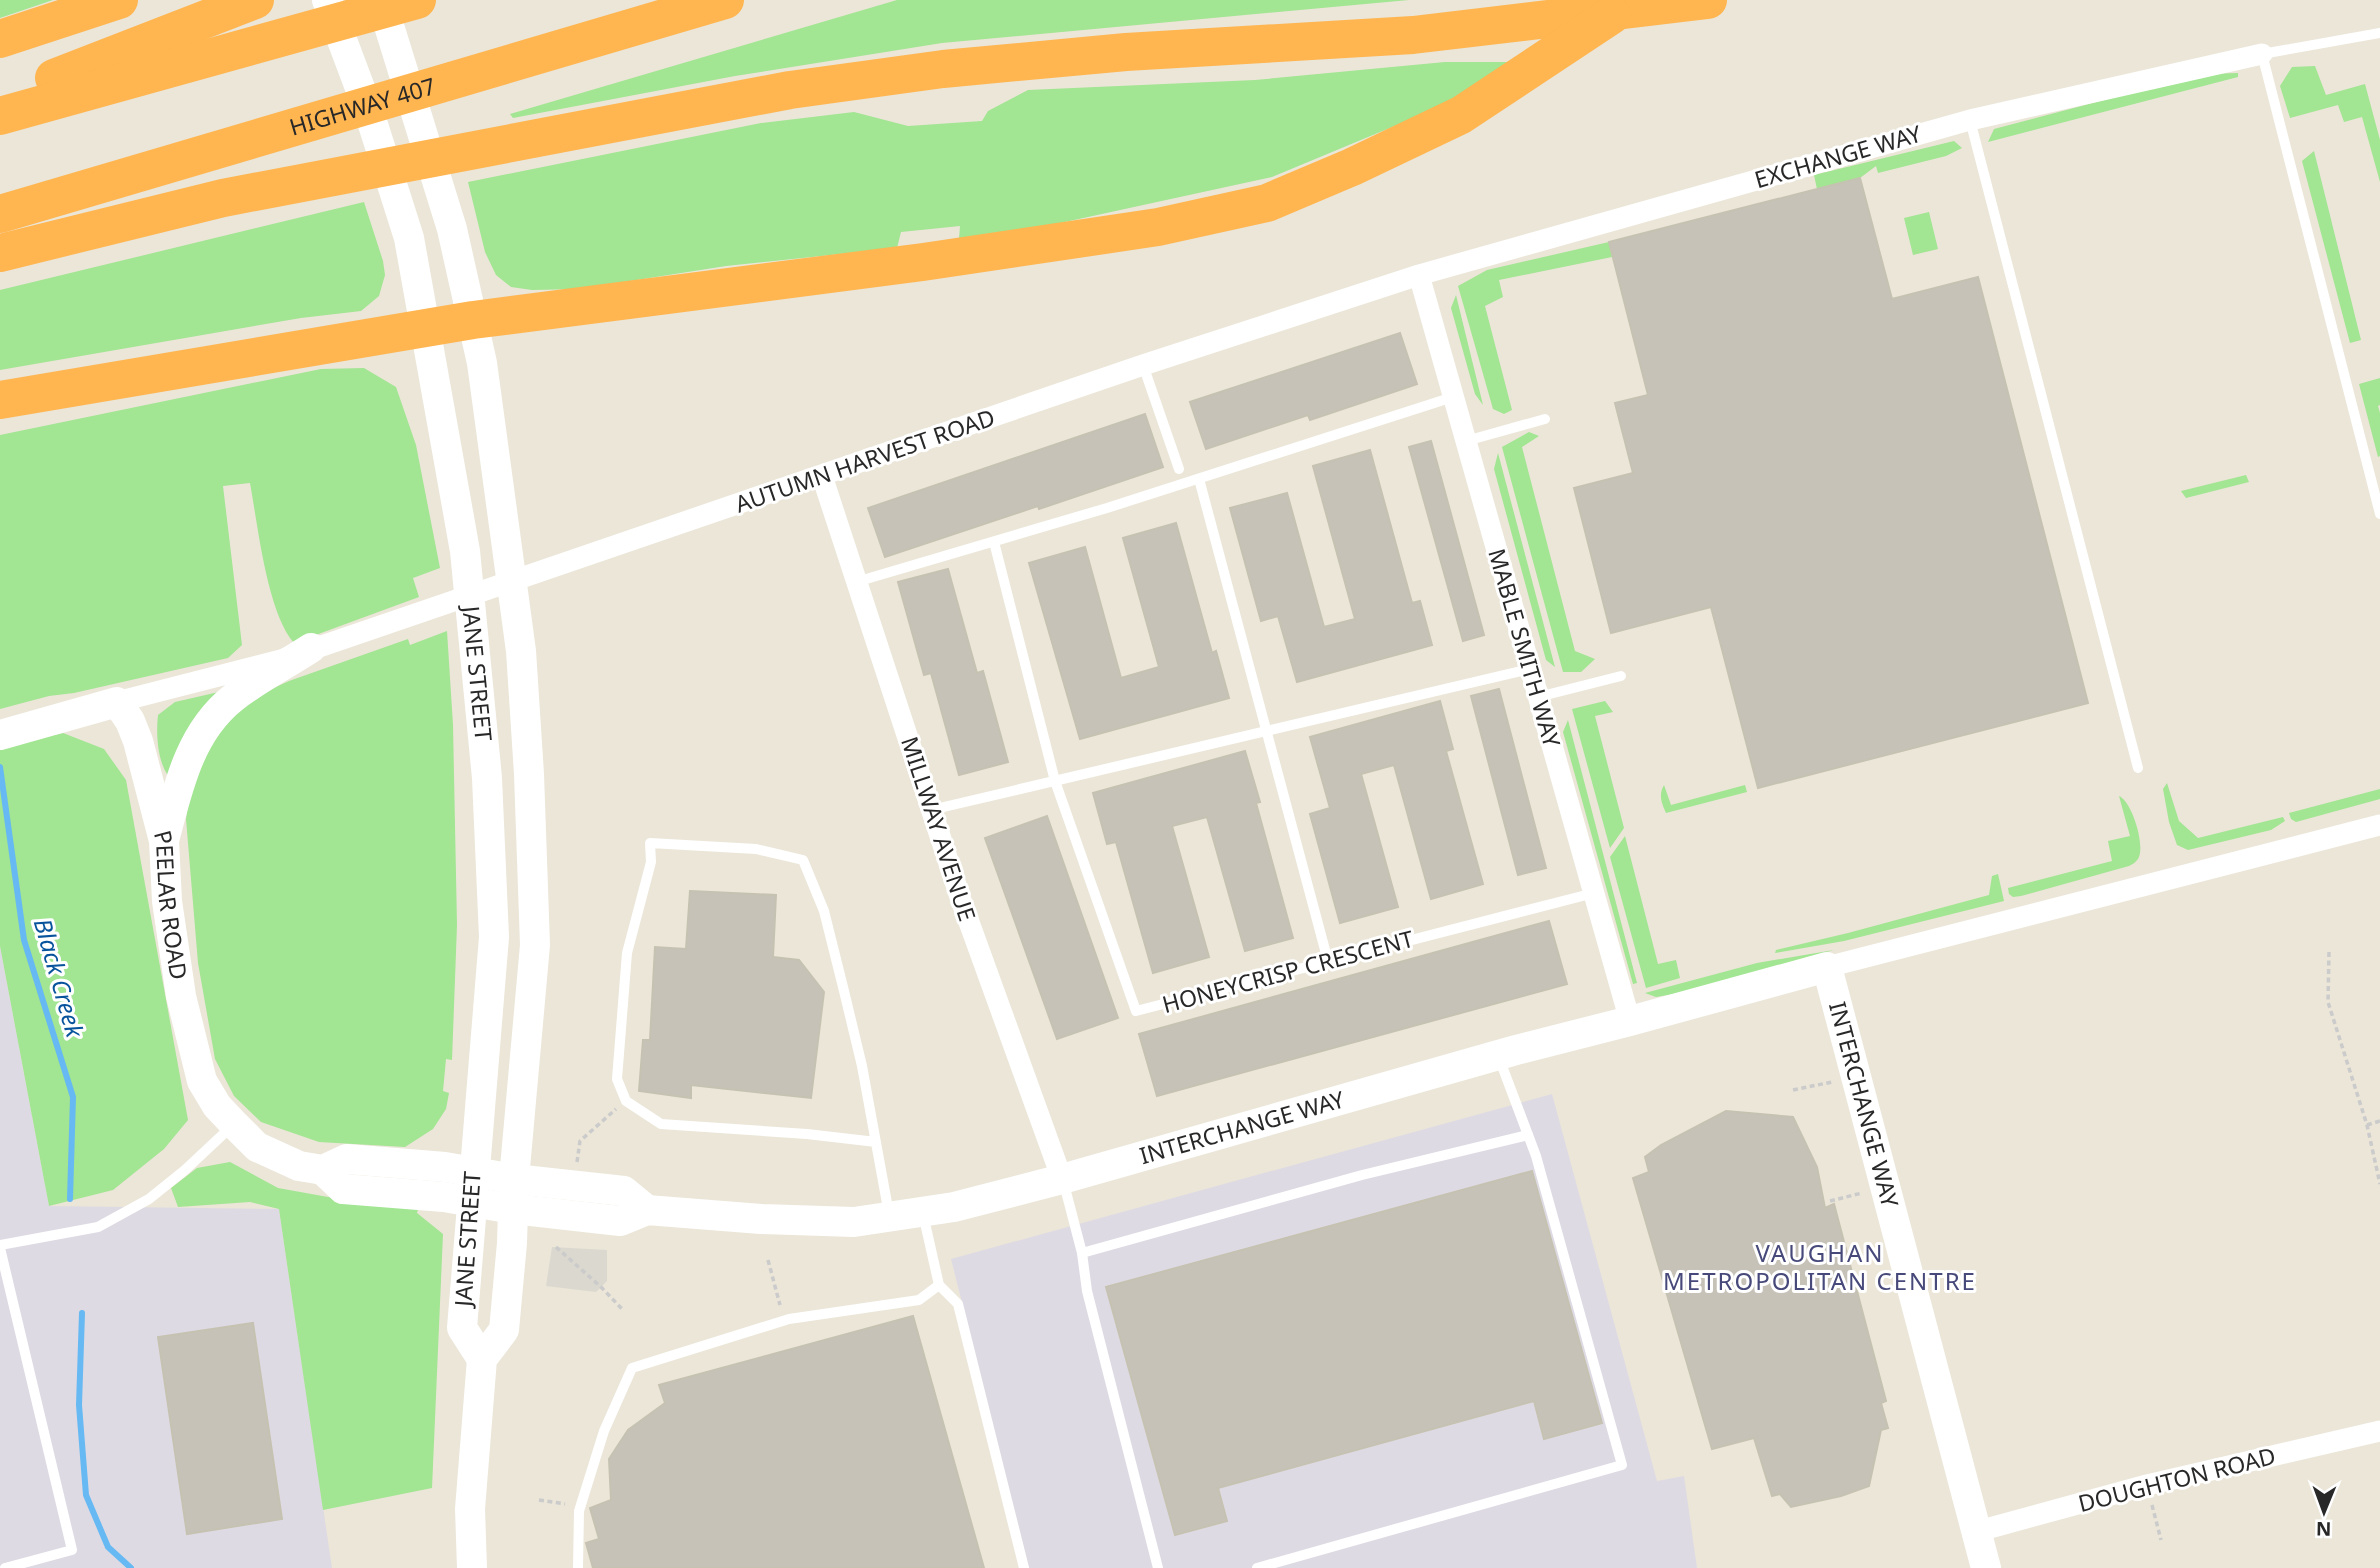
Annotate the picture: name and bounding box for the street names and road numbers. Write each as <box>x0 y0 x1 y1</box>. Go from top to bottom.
street label: HIGHWAY 407 <box>285 69 439 143</box>
street label: EXCHANGE WAY <box>1751 117 1926 195</box>
street label: AUTUMN HARVEST ROAD <box>731 401 999 520</box>
street label: MABLE SMITH WAY <box>1481 545 1569 752</box>
street label: JANE STREET <box>455 603 500 743</box>
street label: MILLWAY AVENUE <box>894 732 984 925</box>
street label: PEELAR ROAD <box>147 827 195 982</box>
street label: HONEYCRISP CRESCENT <box>1159 922 1417 1020</box>
street label: INTERCHANGE WAY <box>1822 998 1907 1211</box>
street label: INTERCHANGE WAY <box>1136 1082 1349 1171</box>
street label: JANE STREET <box>446 1170 488 1310</box>
street label: DOUGHTON ROAD <box>2075 1439 2279 1519</box>

